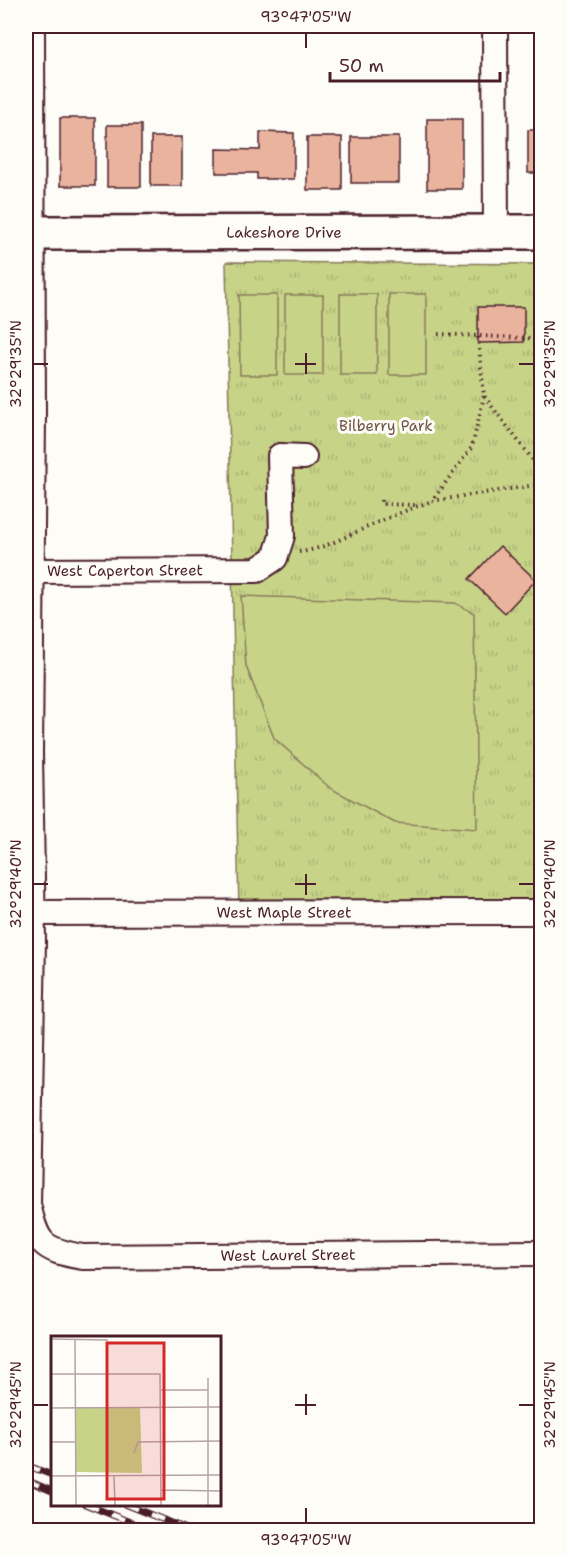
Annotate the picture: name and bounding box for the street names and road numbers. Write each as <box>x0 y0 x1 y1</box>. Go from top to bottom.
street label: Lakeshore Drive <box>226 222 342 243</box>
street label: West Caperton Street <box>47 560 203 581</box>
street label: West Maple Street <box>216 902 352 923</box>
street label: West Laurel Street <box>220 1245 356 1266</box>

